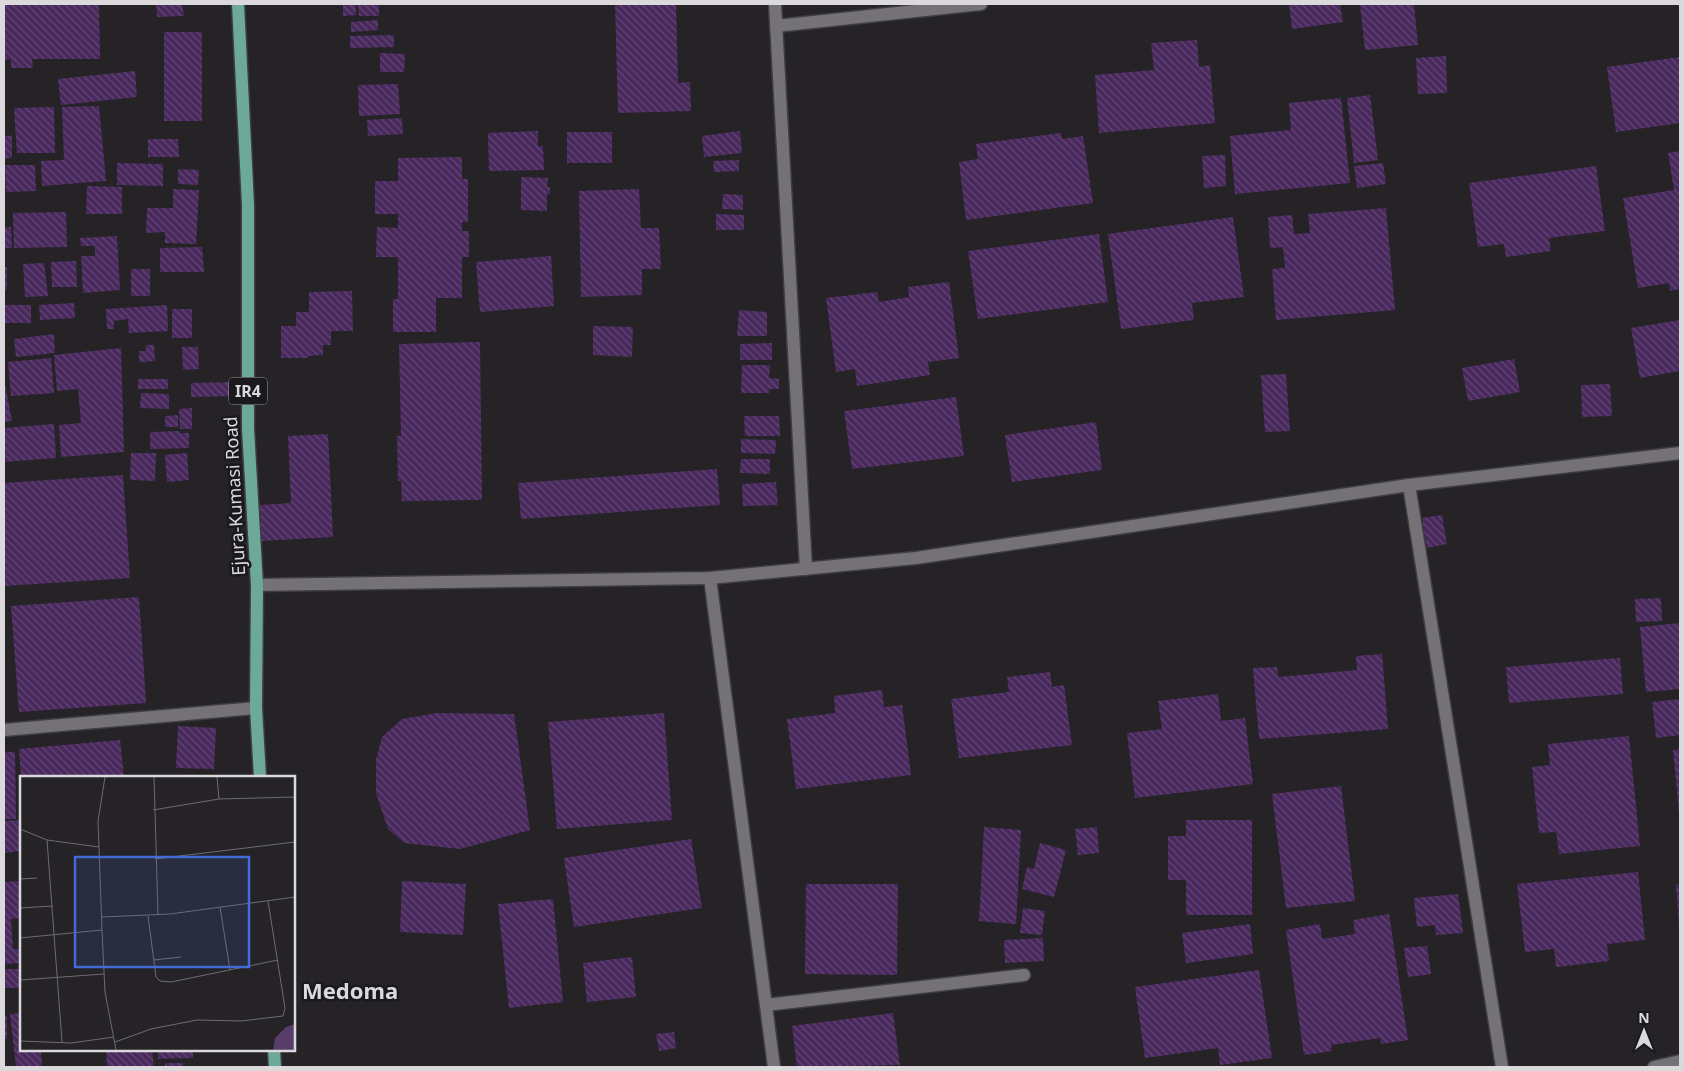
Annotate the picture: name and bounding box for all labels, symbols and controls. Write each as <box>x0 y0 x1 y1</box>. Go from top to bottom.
road number: IR4 <box>229 378 267 404</box>
street label: Ejura-Kumasi Road <box>218 416 250 576</box>
inset map <box>20 776 295 1051</box>
district label: Medoma <box>302 975 398 1005</box>
north arrow <box>1619 1006 1669 1056</box>
text: N <box>1638 1008 1650 1027</box>

